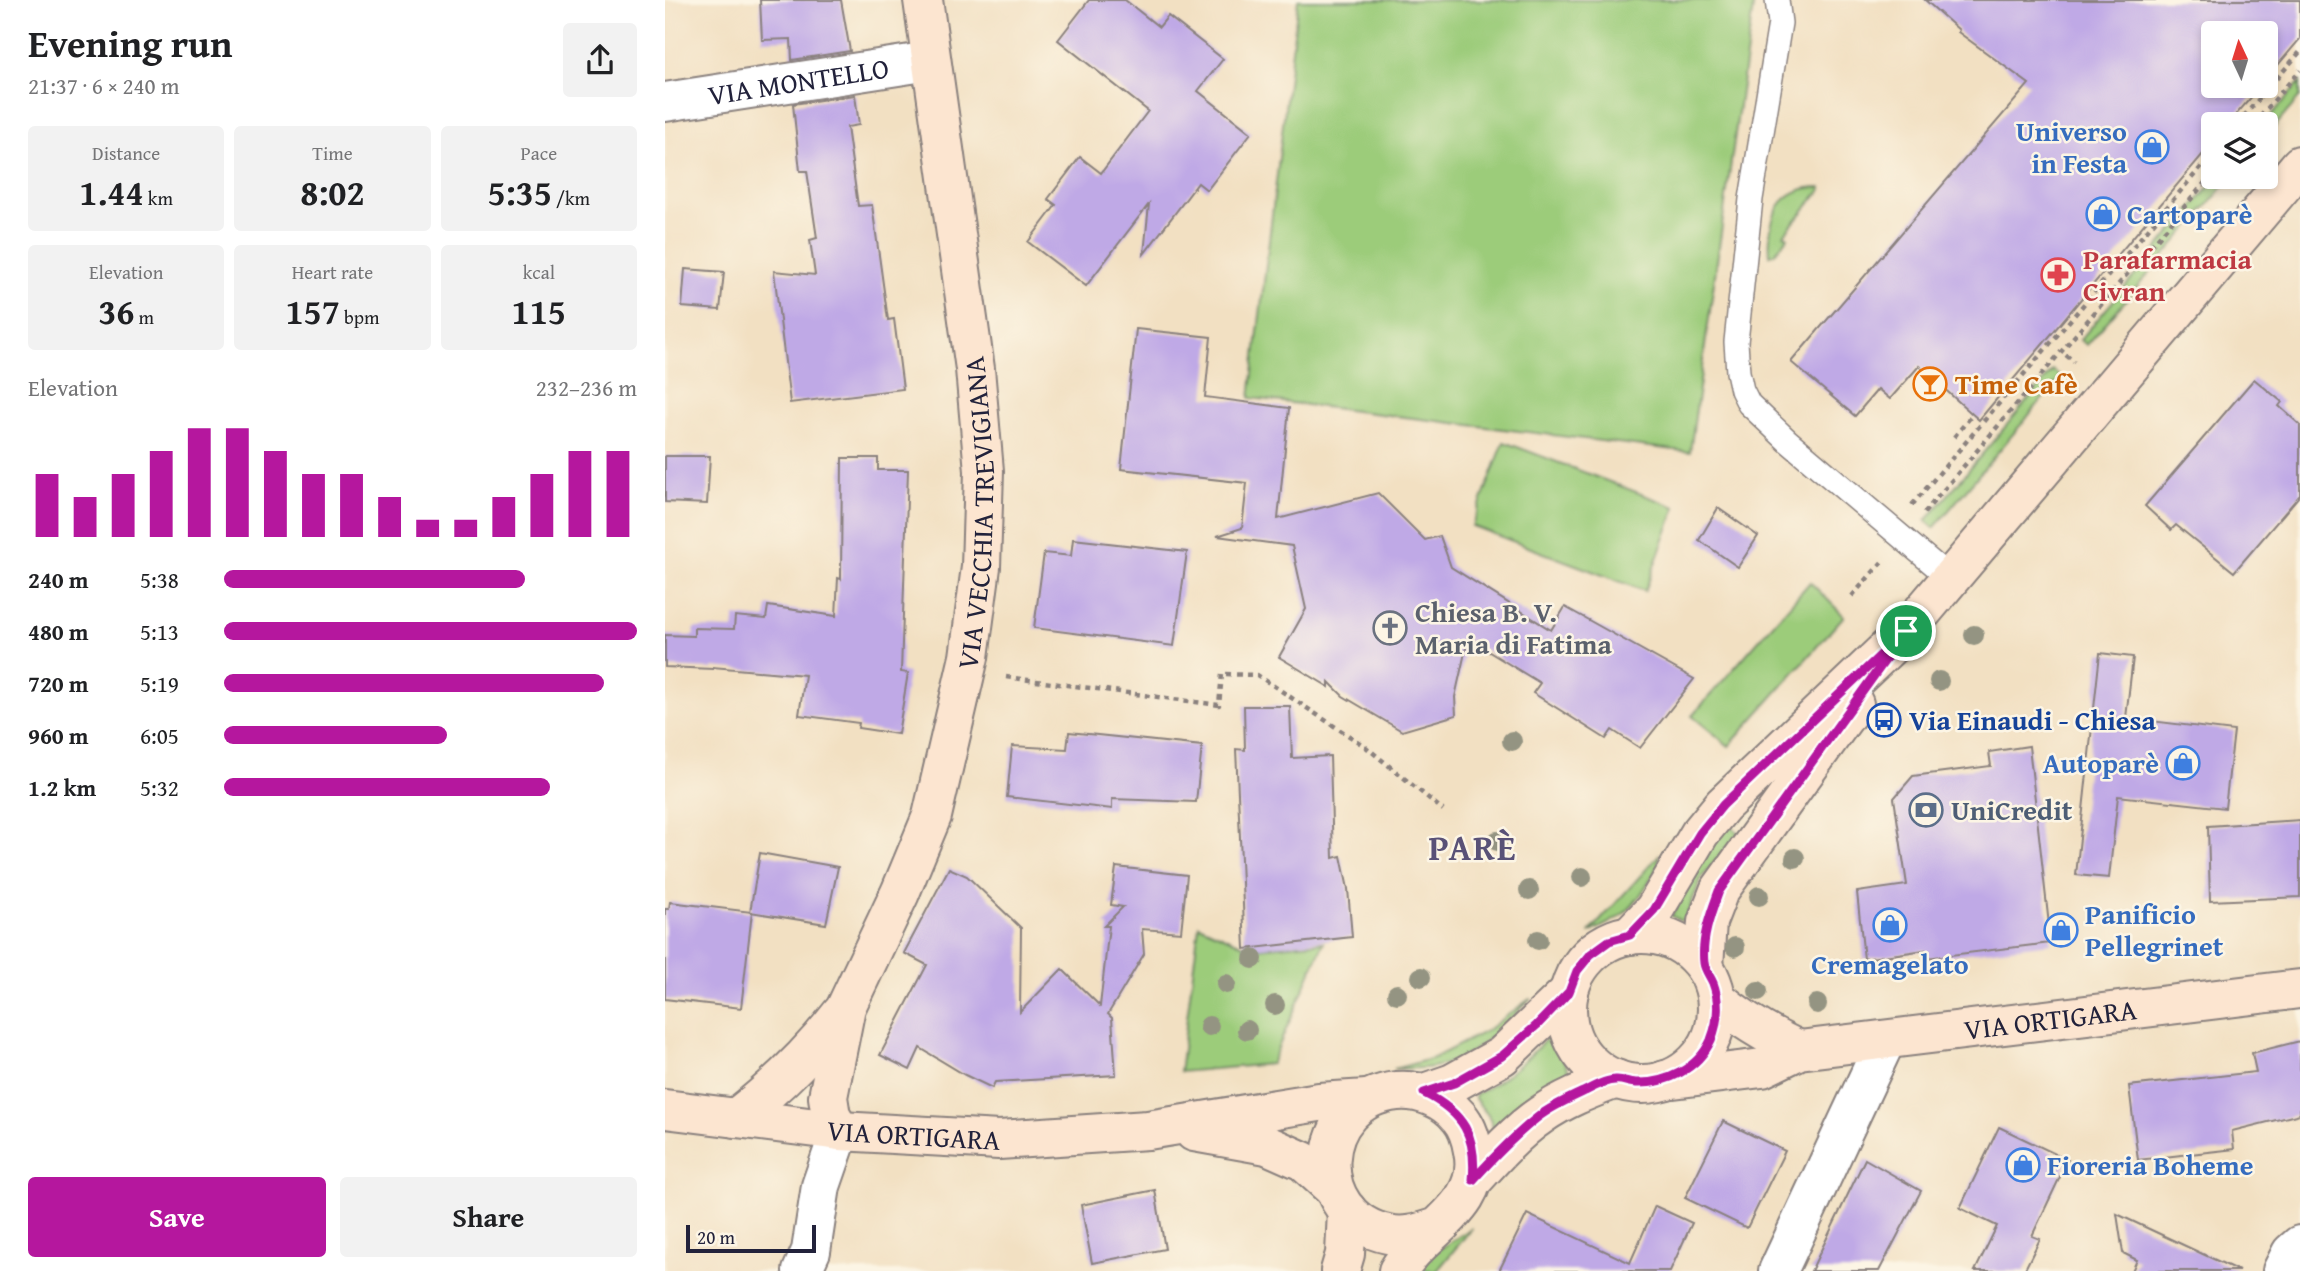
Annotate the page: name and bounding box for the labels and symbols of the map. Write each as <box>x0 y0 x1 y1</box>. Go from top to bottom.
north arrow <box>2201 21 2279 98</box>
street label: VIA MONTELLO <box>705 47 892 115</box>
place label: Universo in Festa <box>2016 110 2128 183</box>
shop icon: Universo in Festa <box>2133 128 2171 166</box>
place label: Cartoparè <box>2127 193 2252 234</box>
shop icon: Cartoparè <box>2084 195 2122 233</box>
place label: Parafarmacia Civran <box>2083 238 2253 311</box>
pharmacy icon: Parafarmacia Civran <box>2039 256 2077 294</box>
street label: VIA VECCHIA TREVIGIANA <box>946 354 1004 673</box>
place label: Time Cafè <box>1955 363 2078 404</box>
bar icon: Time Cafè <box>1911 365 1949 403</box>
place label: Chiesa B. V. Maria di Fatima <box>1415 591 1612 664</box>
pin <box>1876 601 1936 661</box>
church icon: Chiesa B. V. Maria di Fatima <box>1371 609 1409 647</box>
place label: Via Einaudi - Chiesa <box>1909 699 2157 740</box>
bus stop icon: Via Einaudi - Chiesa <box>1865 701 1903 739</box>
place label: Autoparè <box>2043 742 2159 783</box>
shop icon: Autoparè <box>2164 744 2202 782</box>
place label: UniCredit <box>1951 789 2073 830</box>
bank icon: UniCredit <box>1907 791 1945 829</box>
district label: PARÈ <box>1428 822 1518 873</box>
place label: Panificio Pellegrinet <box>2085 893 2224 966</box>
shop icon: Cremagelato <box>1871 906 1909 944</box>
shop icon: Panificio Pellegrinet <box>2042 911 2080 949</box>
place label: Cremagelato <box>1811 943 1969 984</box>
street label: VIA ORTIGARA <box>1962 988 2139 1050</box>
street label: VIA ORTIGARA <box>824 1109 1001 1160</box>
place label: Fioreria Boheme <box>2047 1144 2254 1185</box>
shop icon: Fioreria Boheme <box>2004 1146 2042 1184</box>
scale bar <box>686 1222 815 1254</box>

